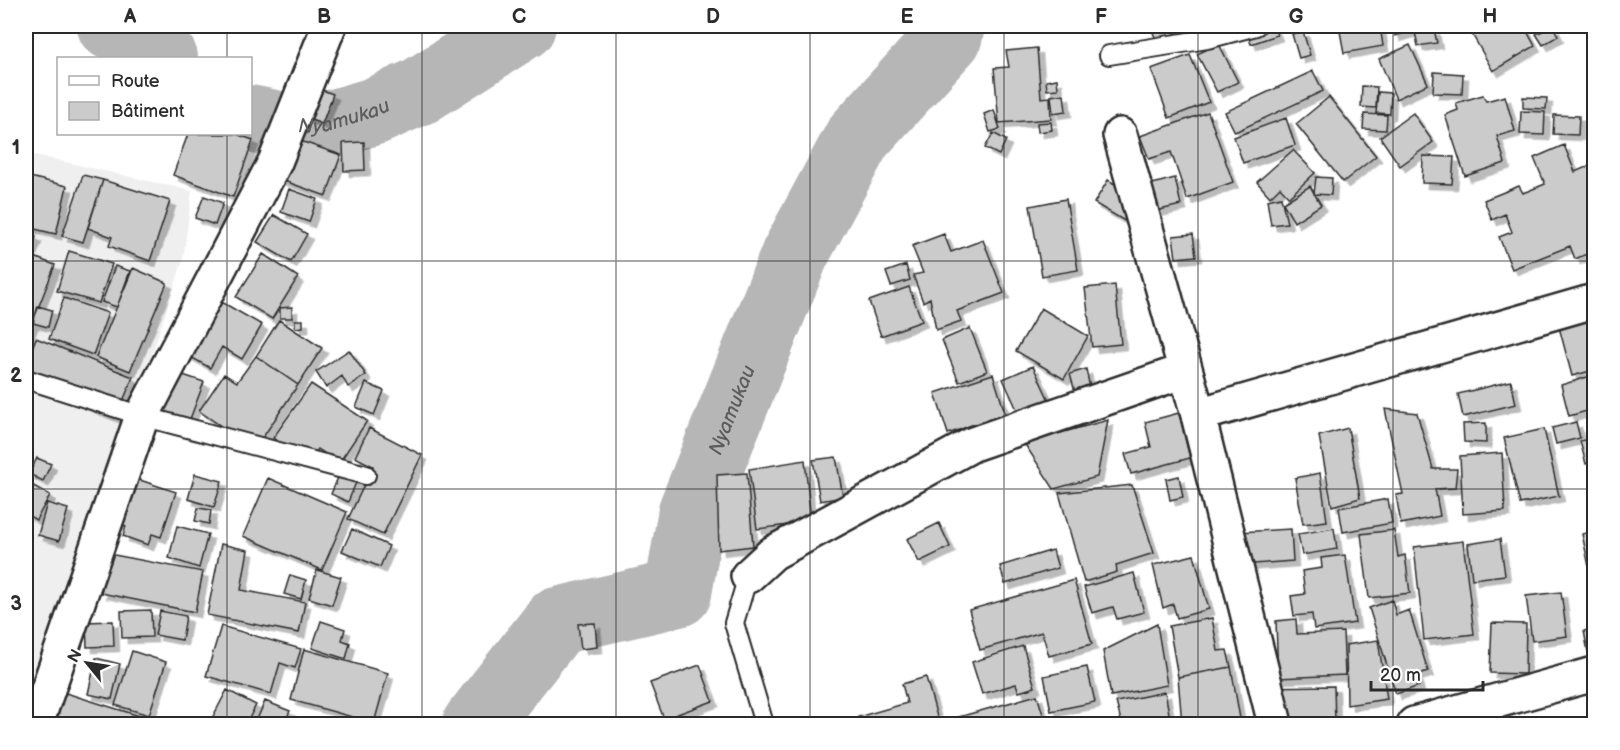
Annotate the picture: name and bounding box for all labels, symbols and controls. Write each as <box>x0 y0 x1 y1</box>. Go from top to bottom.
text: A <box>123 5 137 29</box>
text: B <box>317 5 331 29</box>
text: C <box>512 5 526 29</box>
text: D <box>706 5 720 29</box>
text: E <box>901 5 914 29</box>
text: F <box>1095 5 1107 29</box>
text: G <box>1289 5 1304 29</box>
text: H <box>1483 5 1497 29</box>
legend <box>57 57 252 135</box>
text: Route <box>111 71 160 92</box>
water label: Nyamukau <box>298 94 394 139</box>
text: Bâtiment <box>111 101 185 122</box>
text: 1 <box>12 136 20 160</box>
water label: Nyamukau <box>704 362 761 458</box>
text: 2 <box>10 364 22 388</box>
text: 3 <box>10 592 22 616</box>
north arrow <box>57 633 117 693</box>
text: N <box>64 646 87 666</box>
scale bar <box>1371 654 1484 692</box>
text: 20 m <box>1380 665 1421 686</box>

